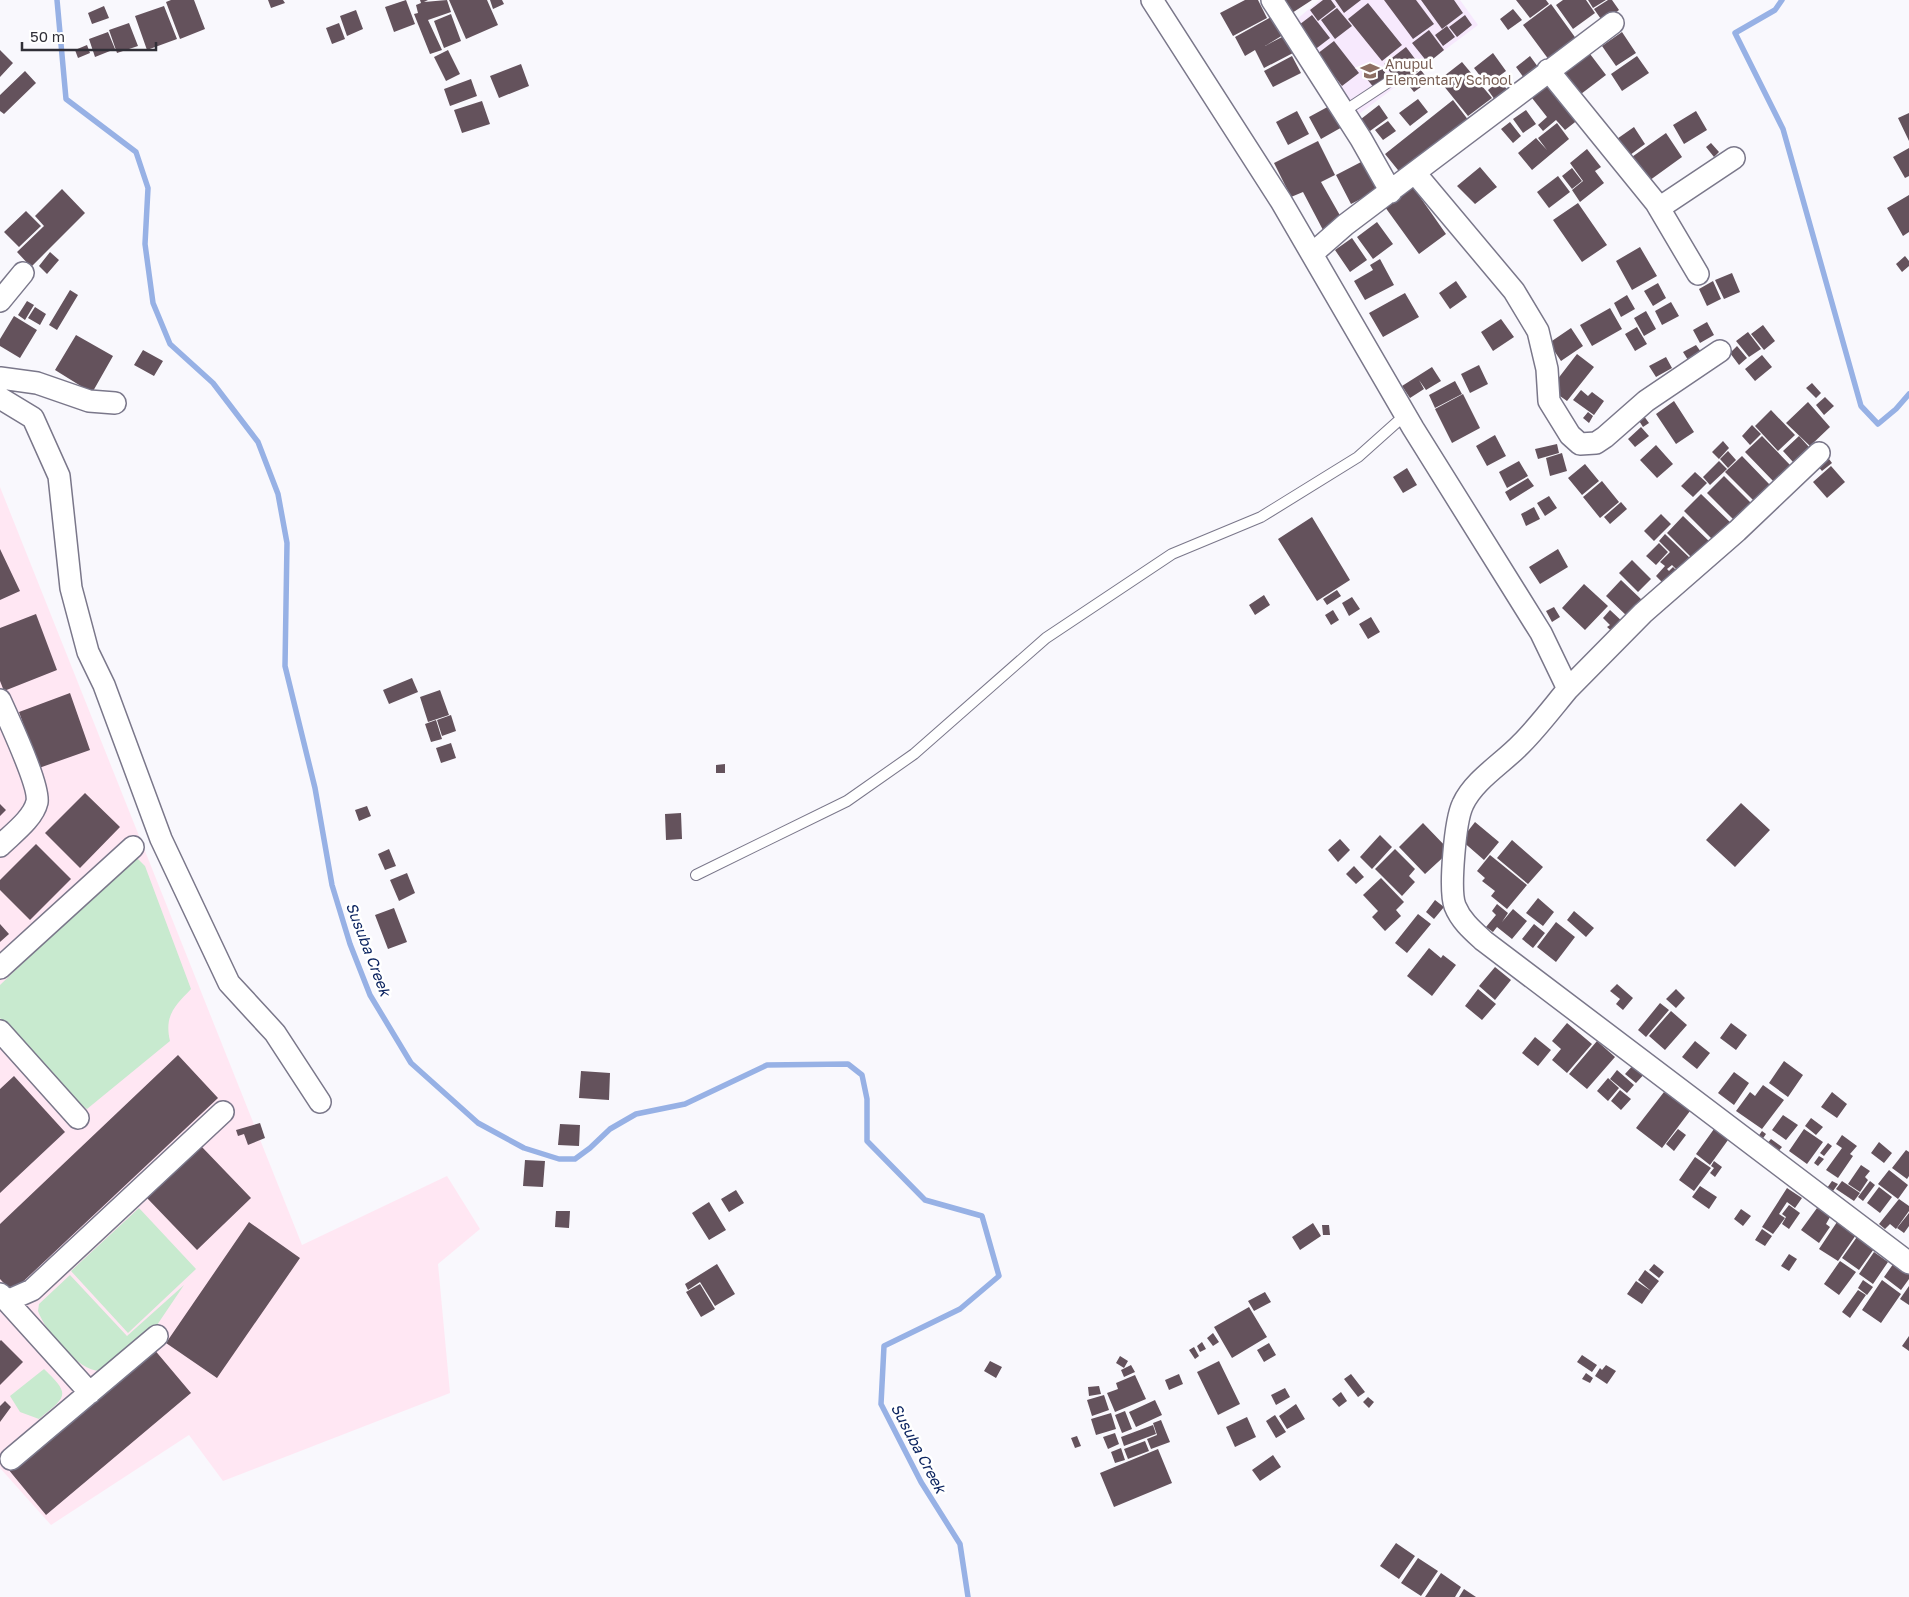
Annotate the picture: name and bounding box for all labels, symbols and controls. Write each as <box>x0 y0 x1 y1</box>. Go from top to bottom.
scale bar <box>22 20 156 52</box>
text: 50 m <box>30 27 65 45</box>
place label: Anupul Elementary School <box>1385 55 1512 88</box>
school or university icon: Anupul Elementary School <box>1359 60 1381 82</box>
water label: Susuba Creek <box>343 900 396 1000</box>
water label: Susuba Creek <box>888 1400 951 1497</box>

